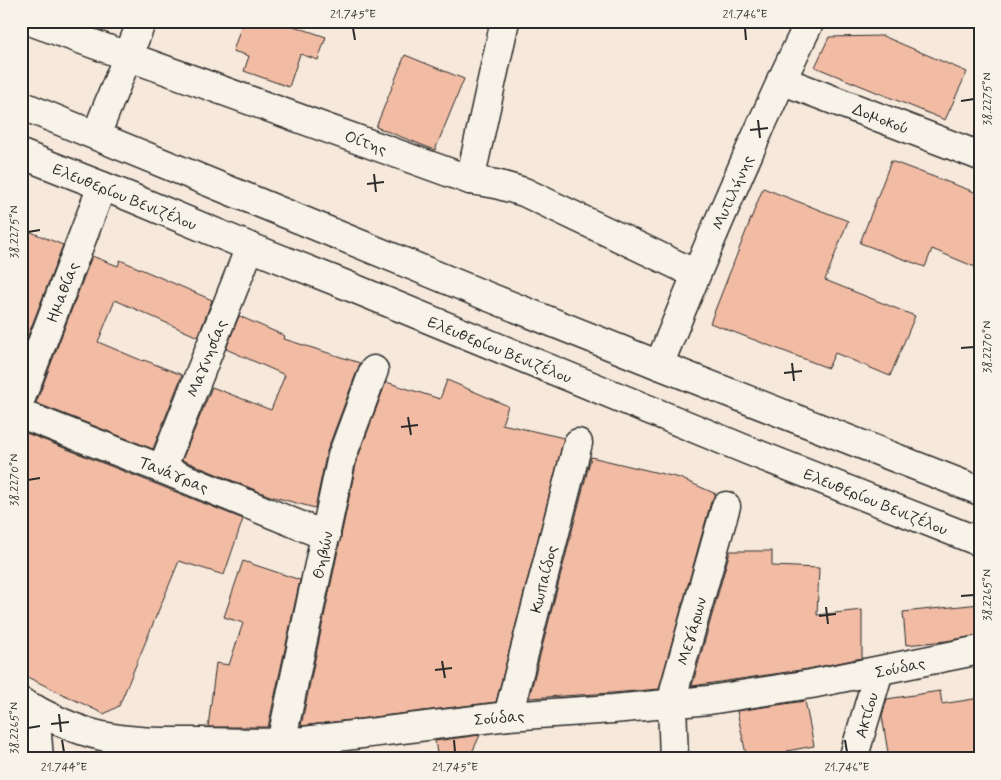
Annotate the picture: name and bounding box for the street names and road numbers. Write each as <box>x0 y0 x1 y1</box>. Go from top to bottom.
street label: Δομοκού <box>849 99 912 140</box>
street label: Οίτης <box>342 126 389 161</box>
street label: Μυτιλήνης <box>708 152 759 233</box>
street label: Ελευθερίου Βενιζέλου <box>49 158 200 236</box>
street label: Ημαθίας <box>42 259 85 326</box>
street label: Ελευθερίου Βενιζέλου <box>424 311 575 389</box>
street label: Μαγνησίας <box>182 317 232 400</box>
street label: Τανάγρας <box>135 452 211 499</box>
street label: Ελευθερίου Βενιζέλου <box>800 463 951 541</box>
street label: Θηβών <box>308 530 339 581</box>
street label: Κωπαίδος <box>526 543 563 616</box>
street label: Μεγάρων <box>673 595 712 668</box>
street label: Σούδας <box>873 653 927 684</box>
street label: Ακτίου <box>851 690 884 741</box>
street label: Σούδας <box>473 706 525 731</box>

